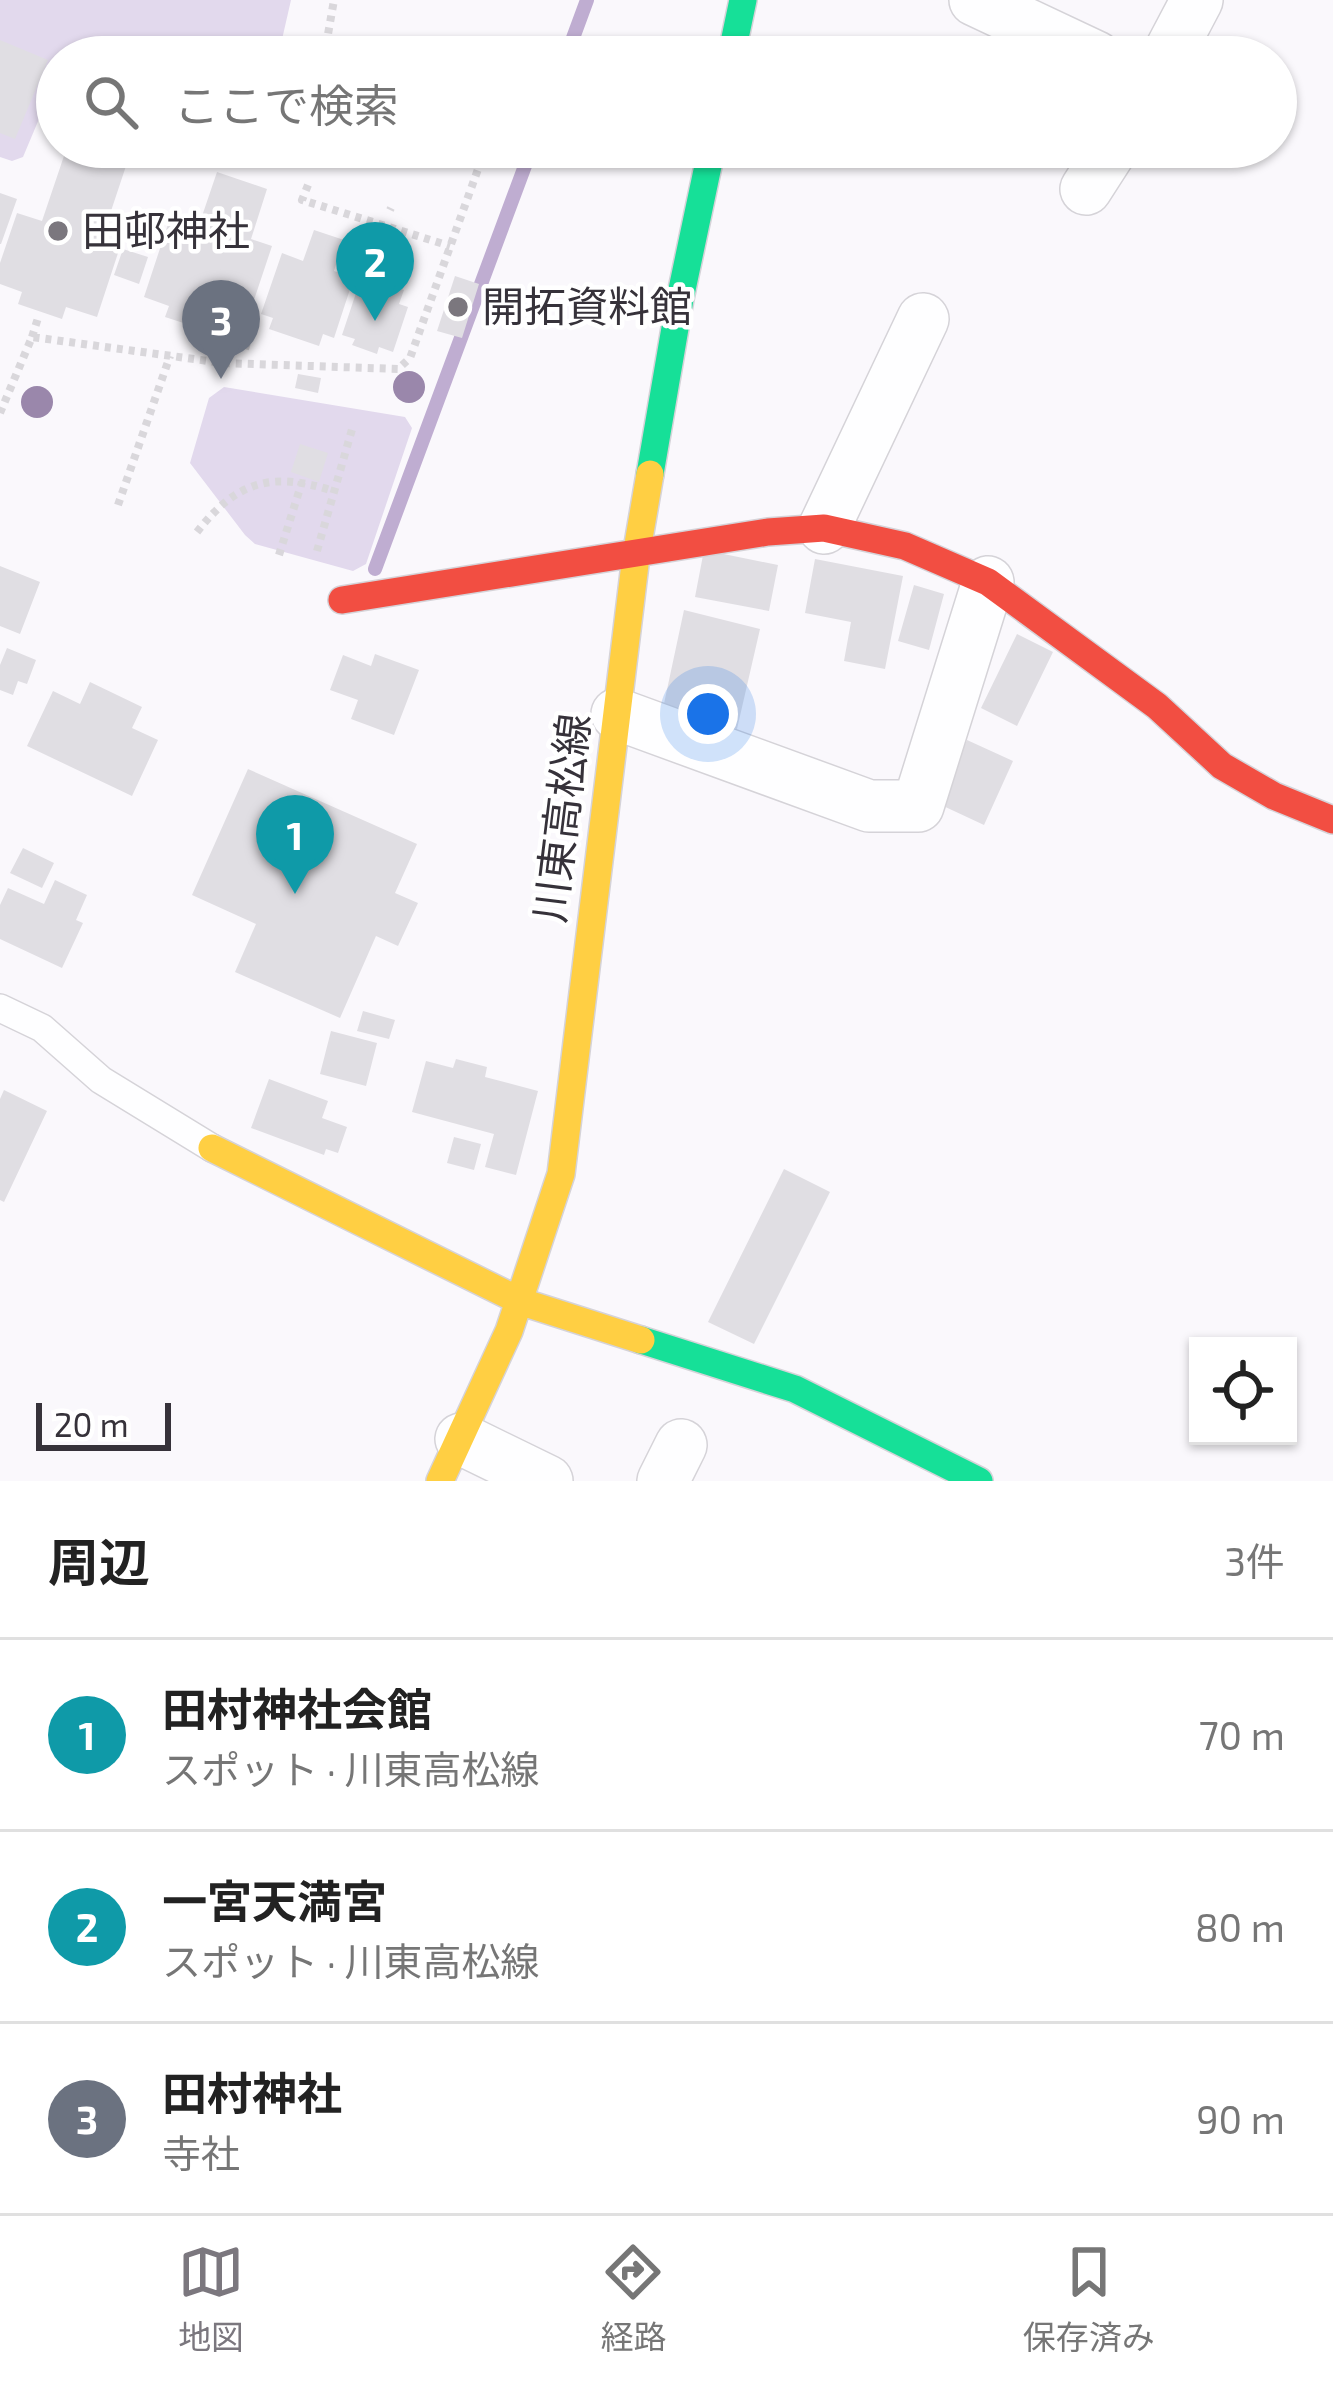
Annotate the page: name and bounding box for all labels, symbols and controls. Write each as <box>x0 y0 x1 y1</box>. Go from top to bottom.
search box <box>36 36 1297 168</box>
icon: search <box>78 69 144 135</box>
text: ここで検索 <box>174 77 399 131</box>
place label: 田邨神社 <box>82 204 250 254</box>
marker: 田邨神社 <box>45 218 71 244</box>
pin: 2 <box>336 222 414 321</box>
pin: 3 <box>182 280 260 379</box>
place label: 開拓資料館 <box>482 280 692 330</box>
marker: 開拓資料館 <box>445 294 471 320</box>
your location <box>678 684 738 744</box>
street label: 川東高松線 <box>522 710 598 925</box>
pin: 1 <box>256 795 334 894</box>
map controls <box>1189 1337 1297 1445</box>
button: locate <box>1189 1337 1297 1445</box>
scale bar <box>36 1397 171 1450</box>
text: 20 m <box>54 1404 129 1444</box>
text: 周辺 <box>48 1530 150 1591</box>
text: 3件 <box>1224 1537 1285 1584</box>
text: 田村神社会館 <box>162 1681 432 1735</box>
text: 1 <box>79 1711 95 1758</box>
text: 70 m <box>1199 1711 1285 1758</box>
text: スポット · 川東高松線 <box>162 1745 540 1792</box>
text: 一宮天満宮 <box>162 1873 387 1927</box>
text: 2 <box>76 1903 98 1950</box>
text: 80 m <box>1195 1903 1285 1950</box>
text: スポット · 川東高松線 <box>162 1937 540 1984</box>
text: 田村神社 <box>162 2065 342 2119</box>
text: 3 <box>76 2095 98 2142</box>
text: 90 m <box>1196 2095 1285 2142</box>
text: 寺社 <box>162 2129 240 2176</box>
tab: 地図 <box>178 2239 244 2359</box>
tab: 経路 <box>600 2239 666 2359</box>
tab: 保存済み <box>1023 2239 1155 2359</box>

